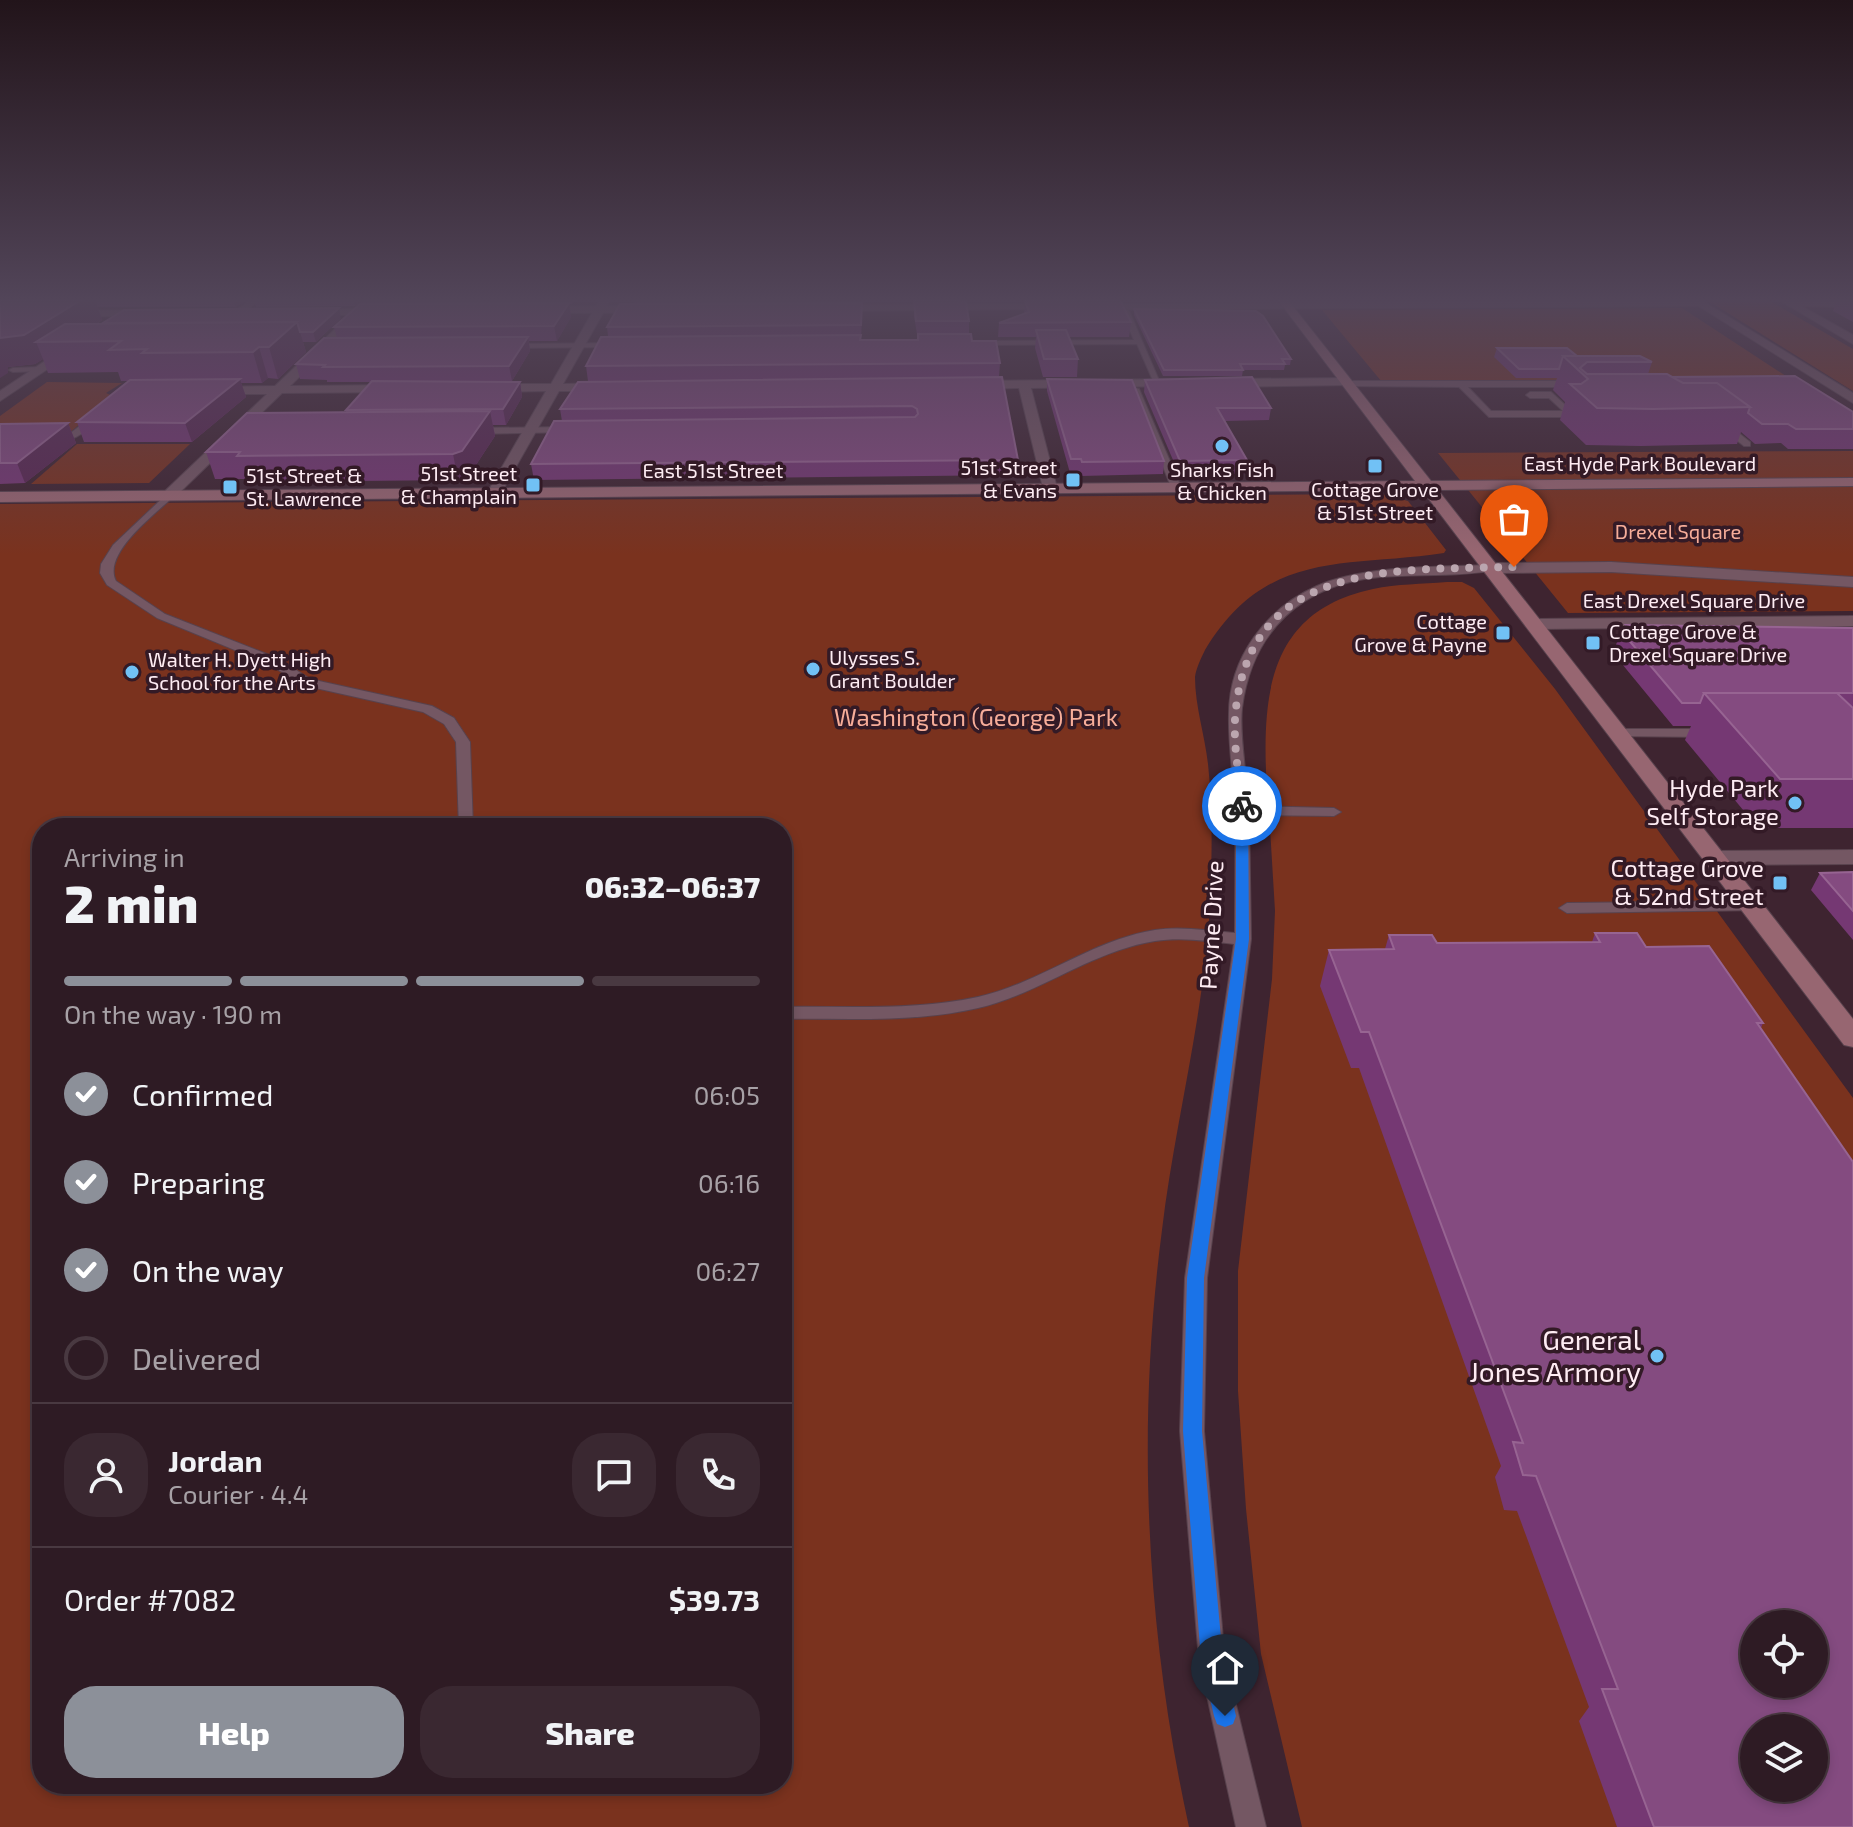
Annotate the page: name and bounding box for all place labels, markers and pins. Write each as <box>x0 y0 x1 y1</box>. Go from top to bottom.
marker: Sharks Fish & Chicken <box>1213 437 1231 455</box>
place label: 51st Street & Evans <box>961 455 1057 502</box>
place label: Sharks Fish & Chicken <box>1170 457 1274 504</box>
marker: Cottage Grove & 51st Street <box>1366 457 1384 475</box>
place label: 51st Street & Champlain <box>400 461 517 508</box>
place label: 51st Street & St. Lawrence <box>246 463 362 510</box>
marker: 51st Street & Evans <box>1064 471 1082 489</box>
marker: 51st Street & Champlain <box>524 476 542 494</box>
place label: Cottage Grove & 51st Street <box>1311 477 1439 524</box>
marker: 51st Street & St. Lawrence <box>221 478 239 496</box>
pin <box>1480 485 1548 567</box>
place label: Cottage Grove & Payne <box>1354 609 1487 656</box>
place label: Cottage Grove & Drexel Square Drive <box>1609 619 1787 666</box>
marker: Cottage Grove & Payne <box>1494 624 1512 642</box>
marker: Cottage Grove & Drexel Square Drive <box>1584 634 1602 652</box>
place label: Ulysses S. Grant Boulder <box>829 645 956 692</box>
place label: Walter H. Dyett High School for the Arts <box>148 647 332 694</box>
marker: Ulysses S. Grant Boulder <box>804 660 822 678</box>
marker: Walter H. Dyett High School for the Arts <box>123 663 141 681</box>
place label: Hyde Park Self Storage <box>1647 773 1779 830</box>
marker: Hyde Park Self Storage <box>1786 794 1804 812</box>
place label: Cottage Grove & 52nd Street <box>1610 853 1764 910</box>
marker: Cottage Grove & 52nd Street <box>1771 874 1789 892</box>
place label: General Jones Armory <box>1469 1322 1642 1388</box>
marker: General Jones Armory <box>1648 1347 1666 1365</box>
pin <box>1191 1634 1259 1716</box>

